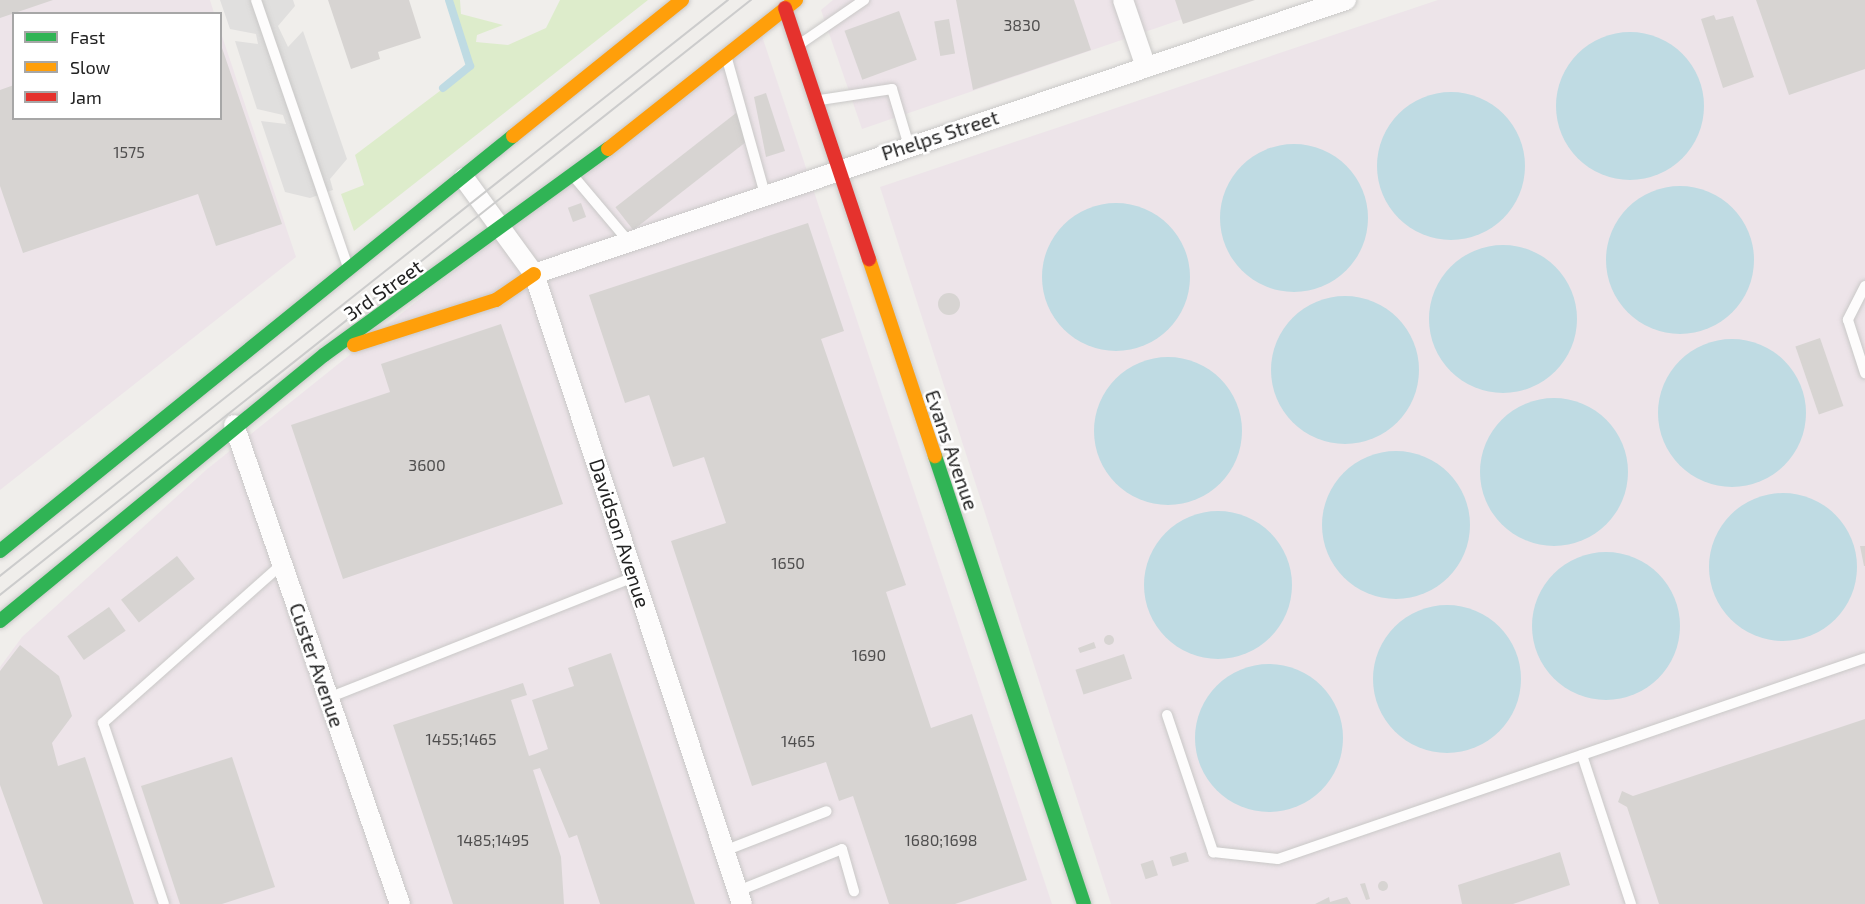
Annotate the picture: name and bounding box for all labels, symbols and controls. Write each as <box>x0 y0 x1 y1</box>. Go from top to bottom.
legend <box>12 12 222 120</box>
house number: 3830 <box>1003 15 1041 35</box>
text: Fast <box>70 26 105 48</box>
text: Slow <box>70 56 110 78</box>
text: Jam <box>70 86 102 108</box>
street label: Phelps Street <box>878 105 1002 165</box>
house number: 1575 <box>113 142 145 162</box>
street label: 3rd Street <box>339 254 427 326</box>
street label: Evans Avenue <box>920 387 984 513</box>
house number: 3600 <box>408 455 446 475</box>
street label: Davidson Avenue <box>584 455 656 611</box>
house number: 1650 <box>771 553 805 573</box>
street label: Custer Avenue <box>284 599 350 731</box>
house number: 1690 <box>852 645 886 665</box>
house number: 1455;1465 <box>425 729 497 749</box>
house number: 1465 <box>781 731 815 751</box>
house number: 1485;1495 <box>457 830 529 850</box>
house number: 1680;1698 <box>904 830 978 850</box>

